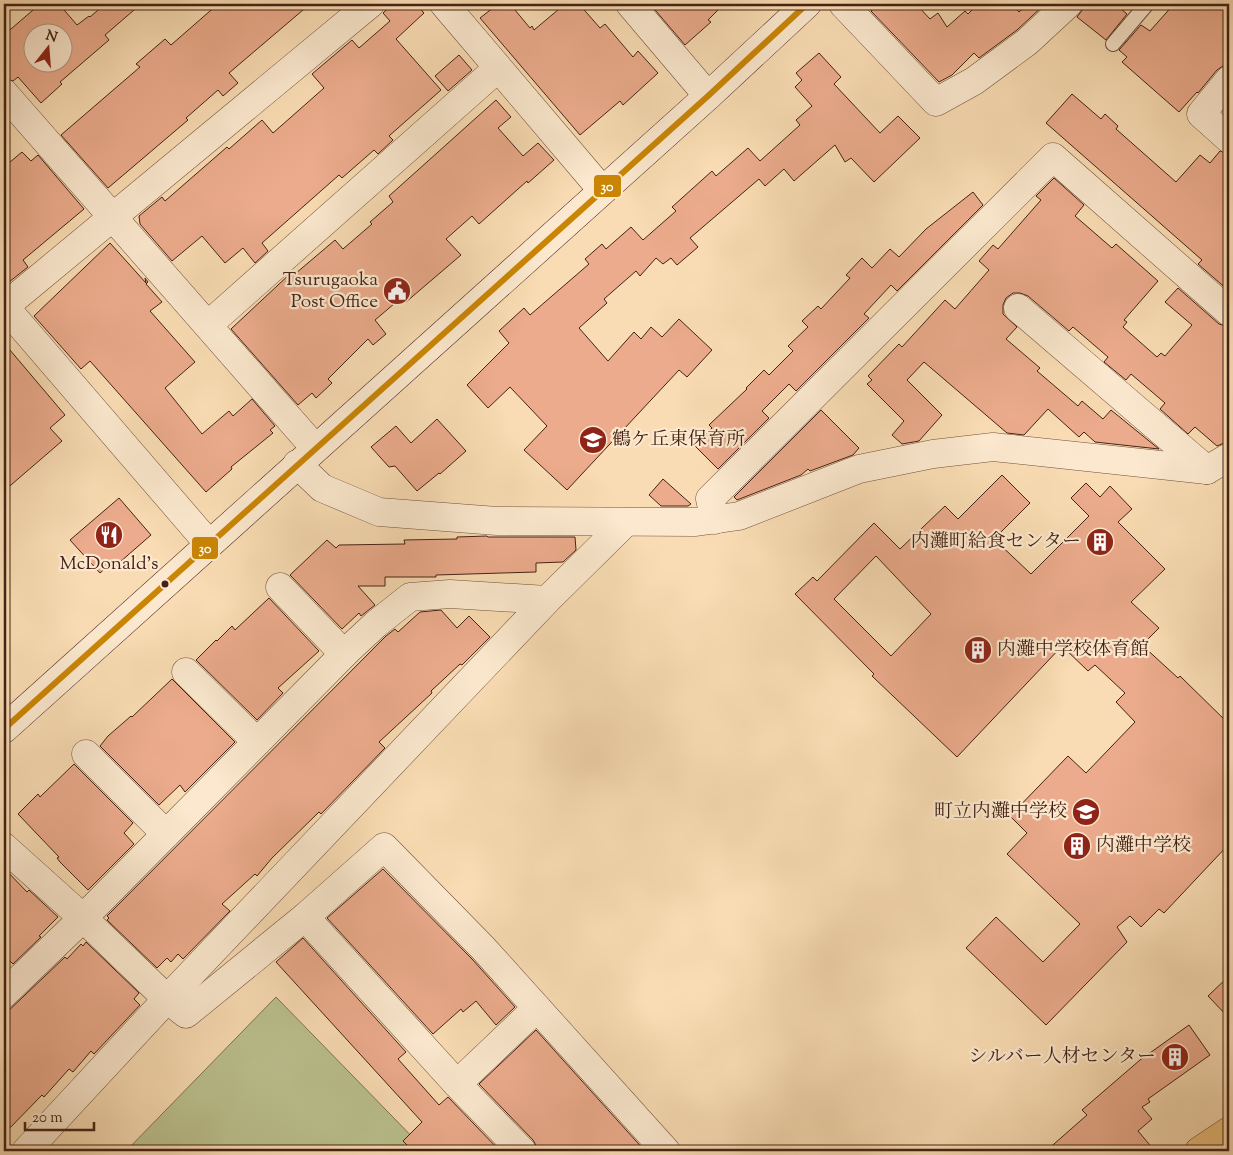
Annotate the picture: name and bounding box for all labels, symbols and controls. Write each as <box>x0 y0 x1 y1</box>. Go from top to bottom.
north arrow <box>22 22 72 72</box>
text: N <box>43 26 59 49</box>
line badge: 30 <box>593 174 622 198</box>
text: 30 <box>601 178 614 198</box>
place label: Tsurugaoka Post Office <box>283 267 378 316</box>
public building icon: Tsurugaoka Post Office <box>382 276 412 306</box>
school or university icon: 鶴ケ丘東保育所 <box>578 425 608 455</box>
place label: 鶴ケ丘東保育所 <box>612 427 745 454</box>
restaurant icon: McDonald's <box>94 520 124 550</box>
building icon: 内灘町給食センター <box>1085 527 1115 557</box>
place label: 内灘町給食センター <box>911 529 1081 556</box>
line badge: 30 <box>191 536 219 560</box>
text: 30 <box>199 540 212 560</box>
place label: McDonald's <box>60 551 158 578</box>
unlabelled marker <box>160 579 170 589</box>
building icon: 内灘中学校体育館 <box>963 635 993 665</box>
place label: 内灘中学校体育館 <box>997 637 1149 664</box>
school or university icon: 町立内灘中学校 <box>1071 797 1101 827</box>
place label: 町立内灘中学校 <box>934 799 1067 826</box>
building icon: 内灘中学校 <box>1062 831 1092 861</box>
place label: 内灘中学校 <box>1096 833 1191 860</box>
building icon: シルバー人材センター <box>1160 1042 1190 1072</box>
place label: シルバー人材センター <box>969 1044 1156 1071</box>
scale bar <box>25 1100 94 1132</box>
text: 20 m <box>32 1108 63 1129</box>

